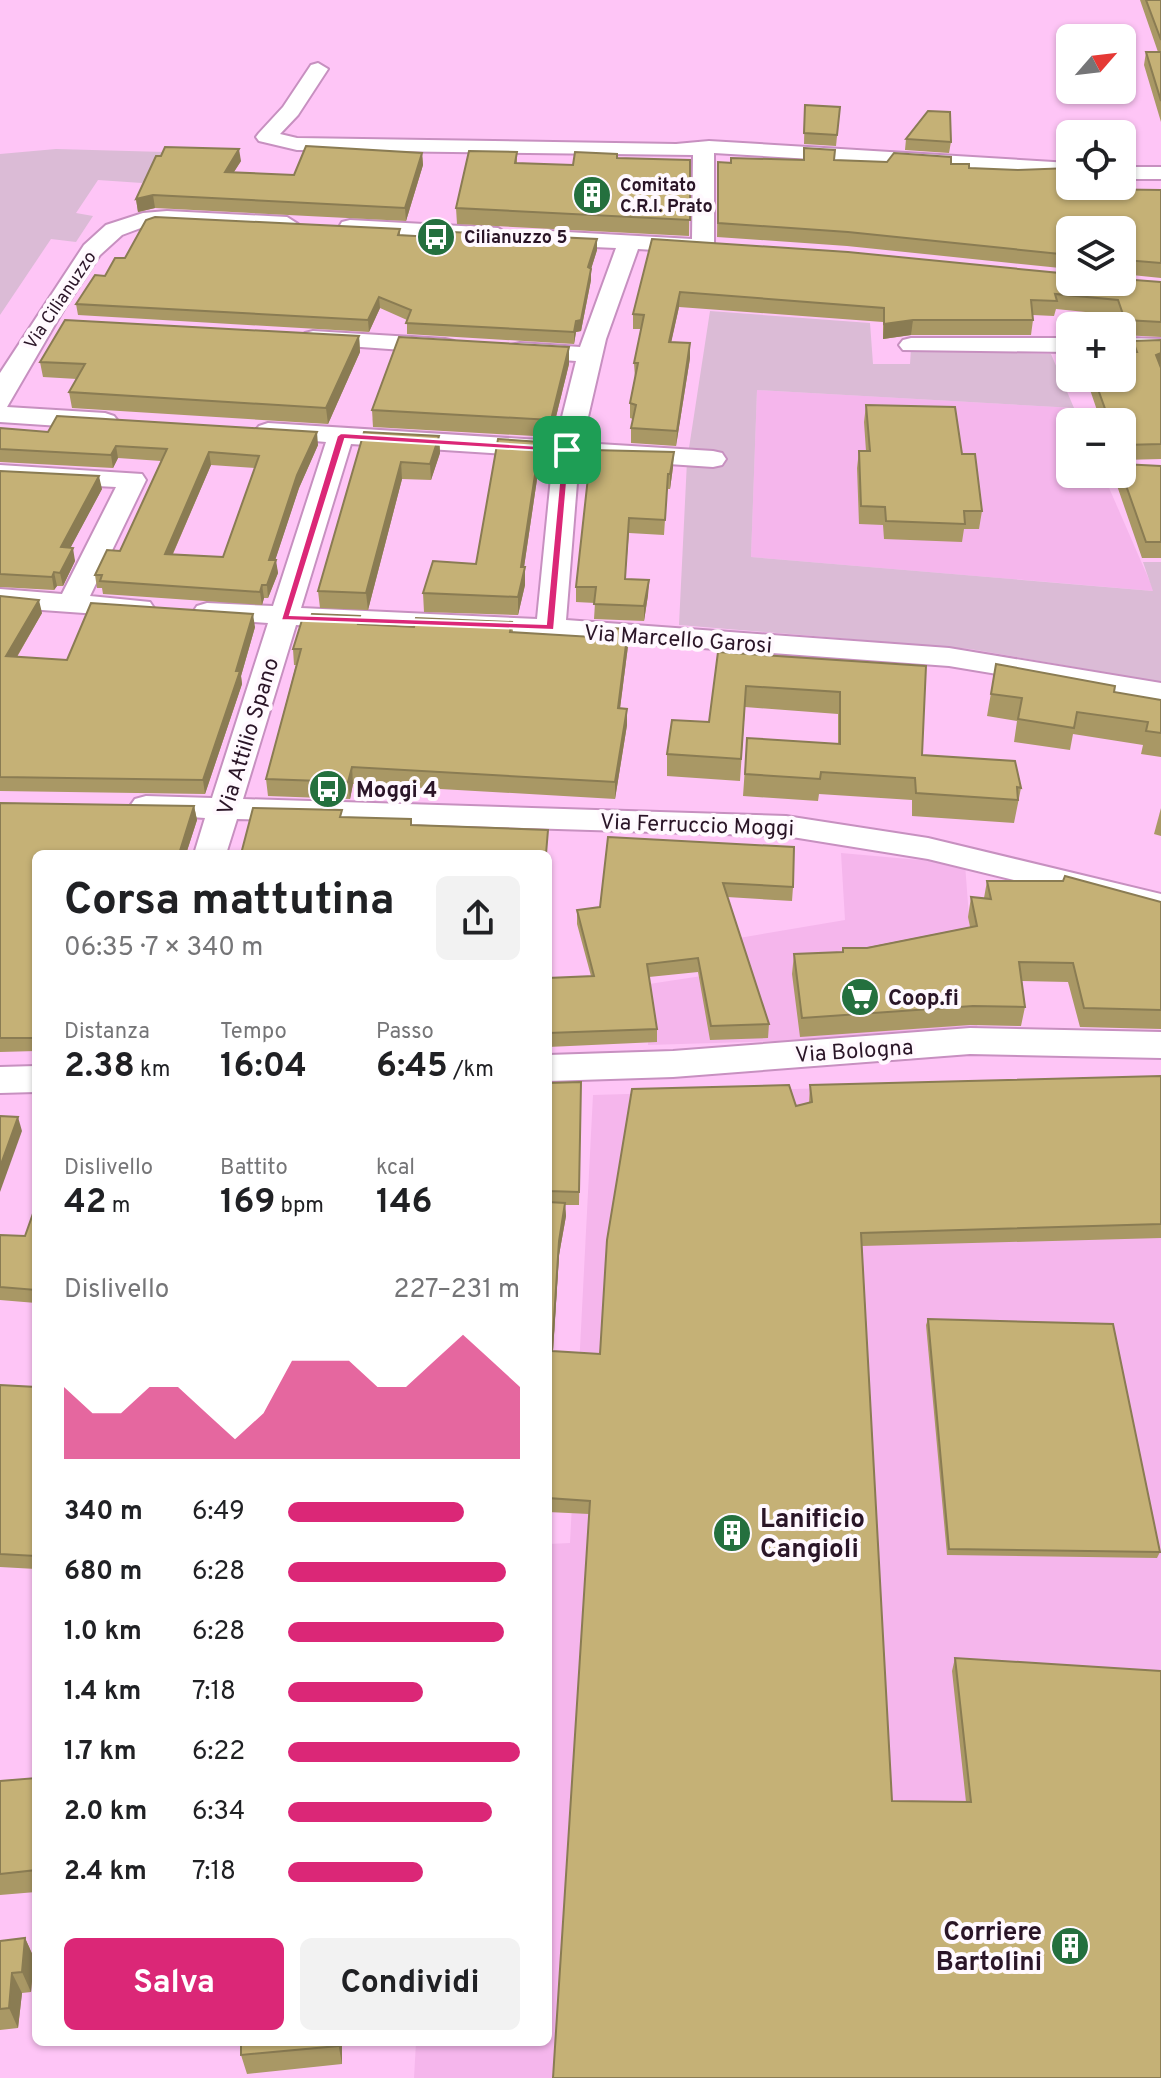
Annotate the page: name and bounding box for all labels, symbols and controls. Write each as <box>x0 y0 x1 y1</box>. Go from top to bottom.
north arrow <box>1056 24 1136 104</box>
map controls <box>1056 24 1136 488</box>
button: locate <box>1056 120 1136 200</box>
building icon: Comitato C.R.I. Prato <box>571 174 613 216</box>
place label: Comitato C.R.I. Prato <box>620 175 713 219</box>
bus stop icon: Cilianuzzo 5 <box>415 216 457 258</box>
button: layers <box>1056 216 1136 296</box>
place label: Cilianuzzo 5 <box>464 227 567 250</box>
street label: Via Cilianuzzo <box>20 247 103 354</box>
button: + <box>1056 312 1136 392</box>
button: − <box>1056 408 1136 488</box>
pin <box>533 416 601 484</box>
icon: arrive <box>545 428 589 472</box>
street label: Via Marcello Garosi <box>583 620 773 661</box>
street label: Via Attilio Spano <box>213 655 286 819</box>
bus stop icon: Moggi 4 <box>307 768 349 810</box>
place label: Moggi 4 <box>356 778 437 805</box>
street label: Via Ferruccio Moggi <box>599 810 794 843</box>
text: Corsa mattutina <box>64 874 395 930</box>
button: share <box>436 876 520 960</box>
text: 06:35 · 7 × 340 m <box>64 932 263 965</box>
supermarket icon: Coop.fi <box>839 976 881 1018</box>
place label: Coop.fi <box>888 986 959 1013</box>
text: Distanza <box>64 1019 150 1046</box>
text: Tempo <box>220 1019 287 1046</box>
text: Passo <box>376 1019 434 1046</box>
street label: Via Bologna <box>794 1035 914 1070</box>
text: 2.38 <box>64 1046 135 1089</box>
text: 16:04 <box>220 1046 307 1089</box>
text: 6:45 <box>376 1046 448 1089</box>
text: km <box>135 1057 170 1084</box>
text: /km <box>448 1057 494 1084</box>
text: Dislivello <box>64 1155 153 1182</box>
text: Battito <box>220 1155 288 1182</box>
text: kcal <box>376 1155 415 1182</box>
text: 42 <box>64 1182 107 1225</box>
text: 169 <box>220 1182 275 1225</box>
text: 146 <box>376 1182 432 1225</box>
text: m <box>107 1193 130 1220</box>
text: bpm <box>275 1193 324 1220</box>
text: Dislivello <box>64 1274 169 1307</box>
text: 227–231 m <box>394 1274 520 1307</box>
text: 340 m <box>64 1496 143 1529</box>
text: 6:49 <box>192 1496 245 1529</box>
place label: Lanificio Cangioli <box>760 1504 865 1567</box>
building icon: Lanificio Cangioli <box>711 1512 753 1554</box>
text: 680 m <box>64 1556 142 1589</box>
text: 6:28 <box>192 1556 245 1589</box>
text: 1.0 km <box>64 1616 142 1649</box>
text: 6:28 <box>192 1616 245 1649</box>
text: 1.4 km <box>64 1676 141 1709</box>
text: 7:18 <box>192 1676 236 1709</box>
text: 1.7 km <box>64 1736 137 1769</box>
text: 6:22 <box>192 1736 245 1769</box>
text: 2.0 km <box>64 1796 147 1829</box>
text: 6:34 <box>192 1796 245 1829</box>
text: 2.4 km <box>64 1856 147 1889</box>
text: 7:18 <box>192 1856 236 1889</box>
place label: Corriere Bartolini <box>936 1917 1042 1980</box>
building icon: Corriere Bartolini <box>1049 1925 1091 1967</box>
button: Salva <box>64 1938 284 2030</box>
button: Condividi <box>300 1938 520 2030</box>

